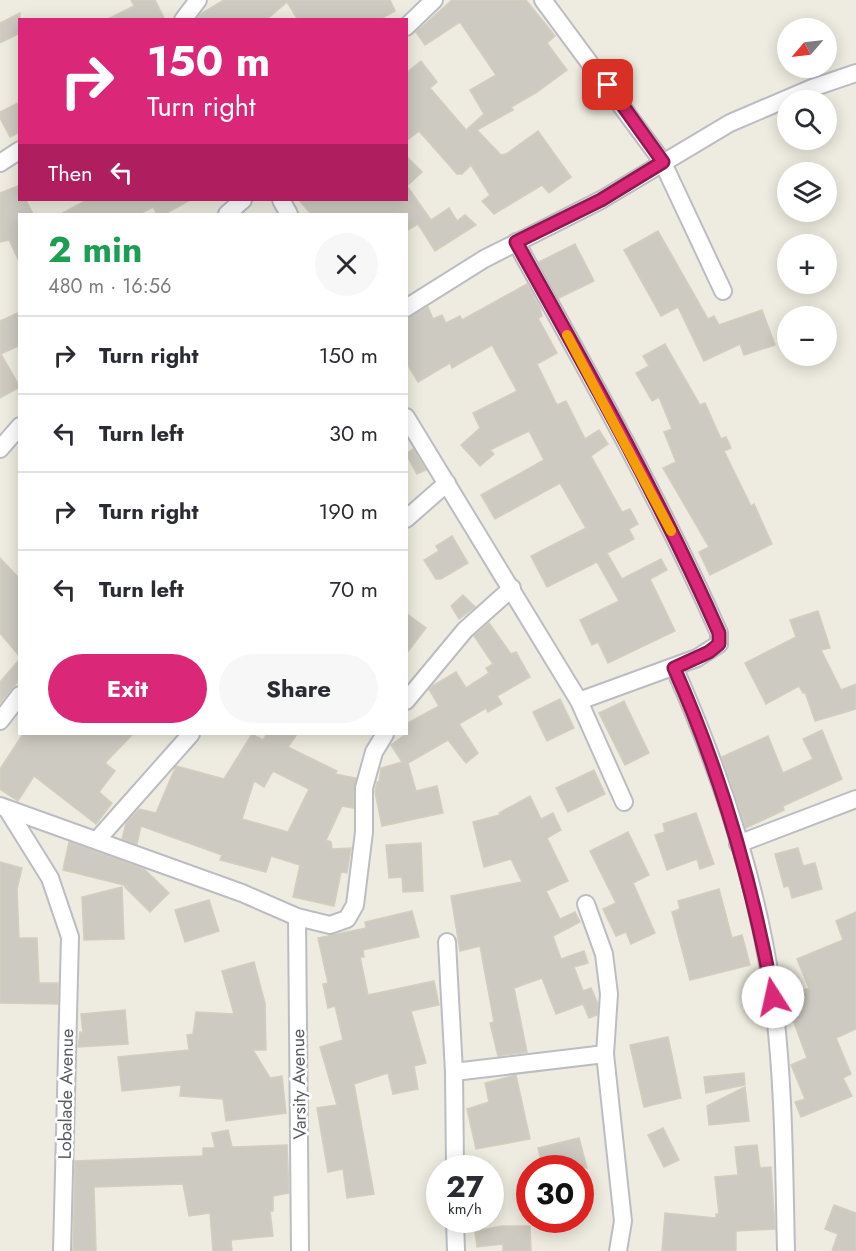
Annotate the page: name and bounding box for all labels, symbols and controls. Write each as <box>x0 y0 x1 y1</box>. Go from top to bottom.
north arrow <box>777 18 837 78</box>
map controls <box>777 18 837 366</box>
text: 150 m <box>147 31 270 92</box>
icon: right <box>48 42 126 120</box>
pin <box>582 59 633 110</box>
icon: arrive <box>591 68 624 101</box>
text: Turn right <box>147 87 255 126</box>
button: search <box>777 90 837 150</box>
icon: left <box>105 156 138 189</box>
text: Then <box>48 157 93 189</box>
button: layers <box>777 162 837 222</box>
text: 2 min <box>48 223 143 275</box>
button: close <box>315 233 378 296</box>
button: + <box>777 234 837 294</box>
text: 480 m · 16:56 <box>48 272 172 301</box>
button: − <box>777 306 837 366</box>
icon: right <box>48 339 81 372</box>
text: Turn right <box>99 339 199 371</box>
text: 150 m <box>319 339 378 371</box>
icon: left <box>48 417 81 450</box>
text: Turn left <box>99 417 184 449</box>
text: 30 m <box>329 417 378 449</box>
icon: right <box>48 495 81 528</box>
text: Turn right <box>99 495 199 527</box>
text: 190 m <box>318 495 378 527</box>
icon: left <box>48 573 81 606</box>
text: Turn left <box>99 573 184 605</box>
text: 70 m <box>329 573 378 605</box>
button: Exit <box>48 654 207 723</box>
button: Share <box>219 654 378 723</box>
position arrow <box>741 965 805 1029</box>
street label: Lobalade Avenue <box>52 1028 80 1160</box>
street label: Varsity Avenue <box>285 1029 313 1139</box>
speed limit sign: 30 <box>516 1155 594 1233</box>
text: 27 <box>446 1165 484 1208</box>
text: km/h <box>448 1198 482 1220</box>

